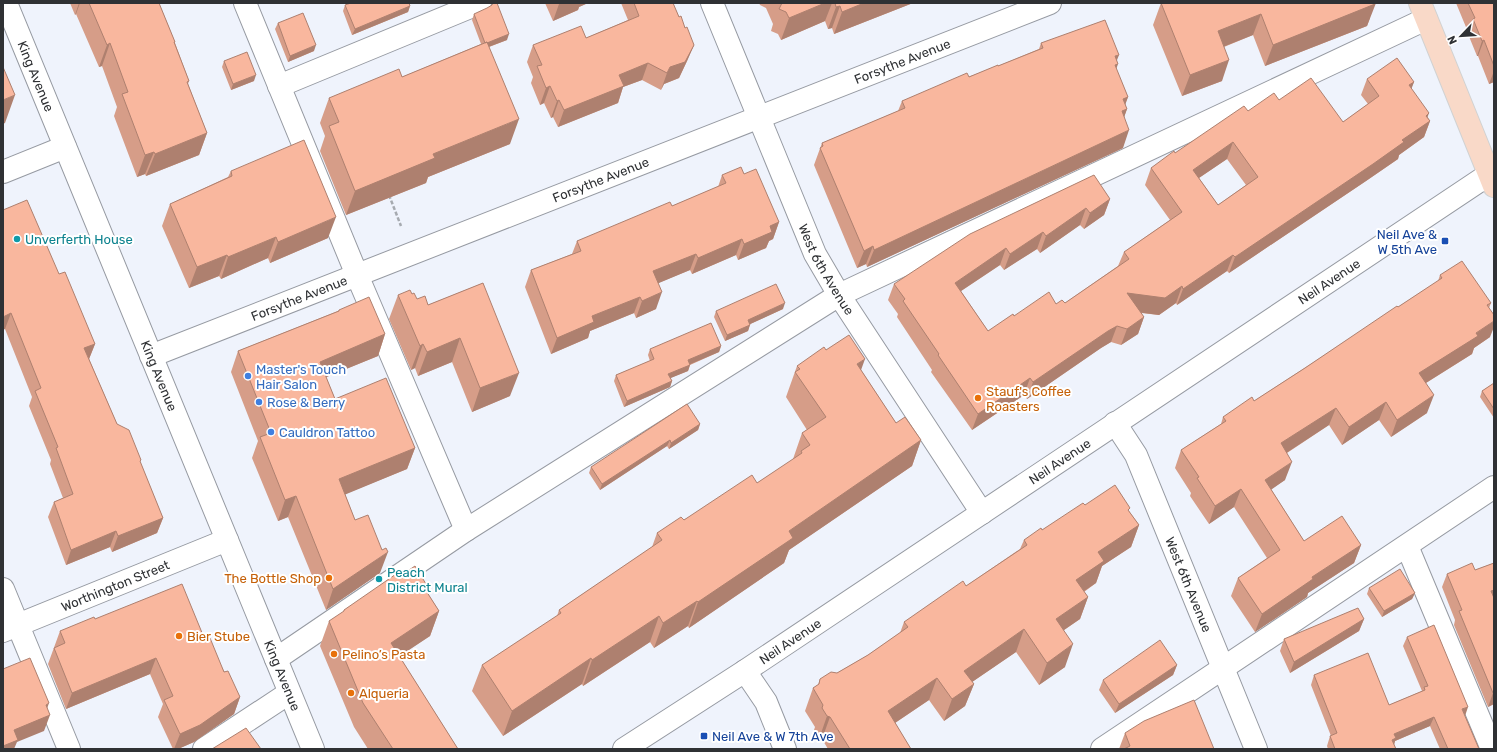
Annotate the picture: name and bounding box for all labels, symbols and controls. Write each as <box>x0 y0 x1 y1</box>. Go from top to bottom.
north arrow <box>1441 16 1481 56</box>
text: N <box>1445 34 1460 46</box>
street label: Forsythe Avenue <box>852 36 953 87</box>
street label: King Avenue <box>14 39 57 114</box>
street label: Forsythe Avenue <box>550 154 651 206</box>
street label: West 6th Avenue <box>795 222 857 318</box>
place label: Neil Ave & W 5th Ave <box>1377 227 1437 257</box>
place label: Unverferth House <box>25 232 133 247</box>
marker: Unverferth House <box>12 234 22 244</box>
marker: Neil Ave & W 5th Ave <box>1440 236 1450 246</box>
street label: Neil Avenue <box>1295 256 1363 308</box>
street label: Forsythe Avenue <box>249 273 349 324</box>
street label: King Avenue <box>138 338 180 413</box>
place label: Master's Touch Hair Salon <box>256 362 346 392</box>
marker: Master's Touch Hair Salon <box>243 371 253 381</box>
place label: Stauf's Coffee Roasters <box>986 384 1071 414</box>
marker: Stauf's Coffee Roasters <box>973 393 983 403</box>
place label: Rose & Berry <box>267 395 345 410</box>
marker: Rose & Berry <box>254 397 264 407</box>
place label: Cauldron Tattoo <box>279 425 375 440</box>
marker: Cauldron Tattoo <box>266 427 276 437</box>
street label: Neil Avenue <box>1026 436 1093 487</box>
street label: West 6th Avenue <box>1162 535 1214 634</box>
street label: Worthington Street <box>59 557 172 615</box>
place label: Peach District Mural <box>387 565 468 595</box>
place label: The Bottle Shop <box>224 571 321 586</box>
marker: The Bottle Shop <box>324 573 334 583</box>
marker: Peach District Mural <box>374 574 384 584</box>
street label: Neil Avenue <box>757 615 824 667</box>
place label: Bier Stube <box>187 629 250 644</box>
marker: Bier Stube <box>174 631 184 641</box>
street label: King Avenue <box>261 638 303 713</box>
place label: Pelino’s Pasta <box>342 647 425 662</box>
marker: Pelino’s Pasta <box>329 649 339 659</box>
place label: Alqueria <box>359 686 409 701</box>
marker: Alqueria <box>346 688 356 698</box>
place label: Neil Ave & W 7th Ave <box>712 729 834 744</box>
marker: Neil Ave & W 7th Ave <box>699 731 709 741</box>

